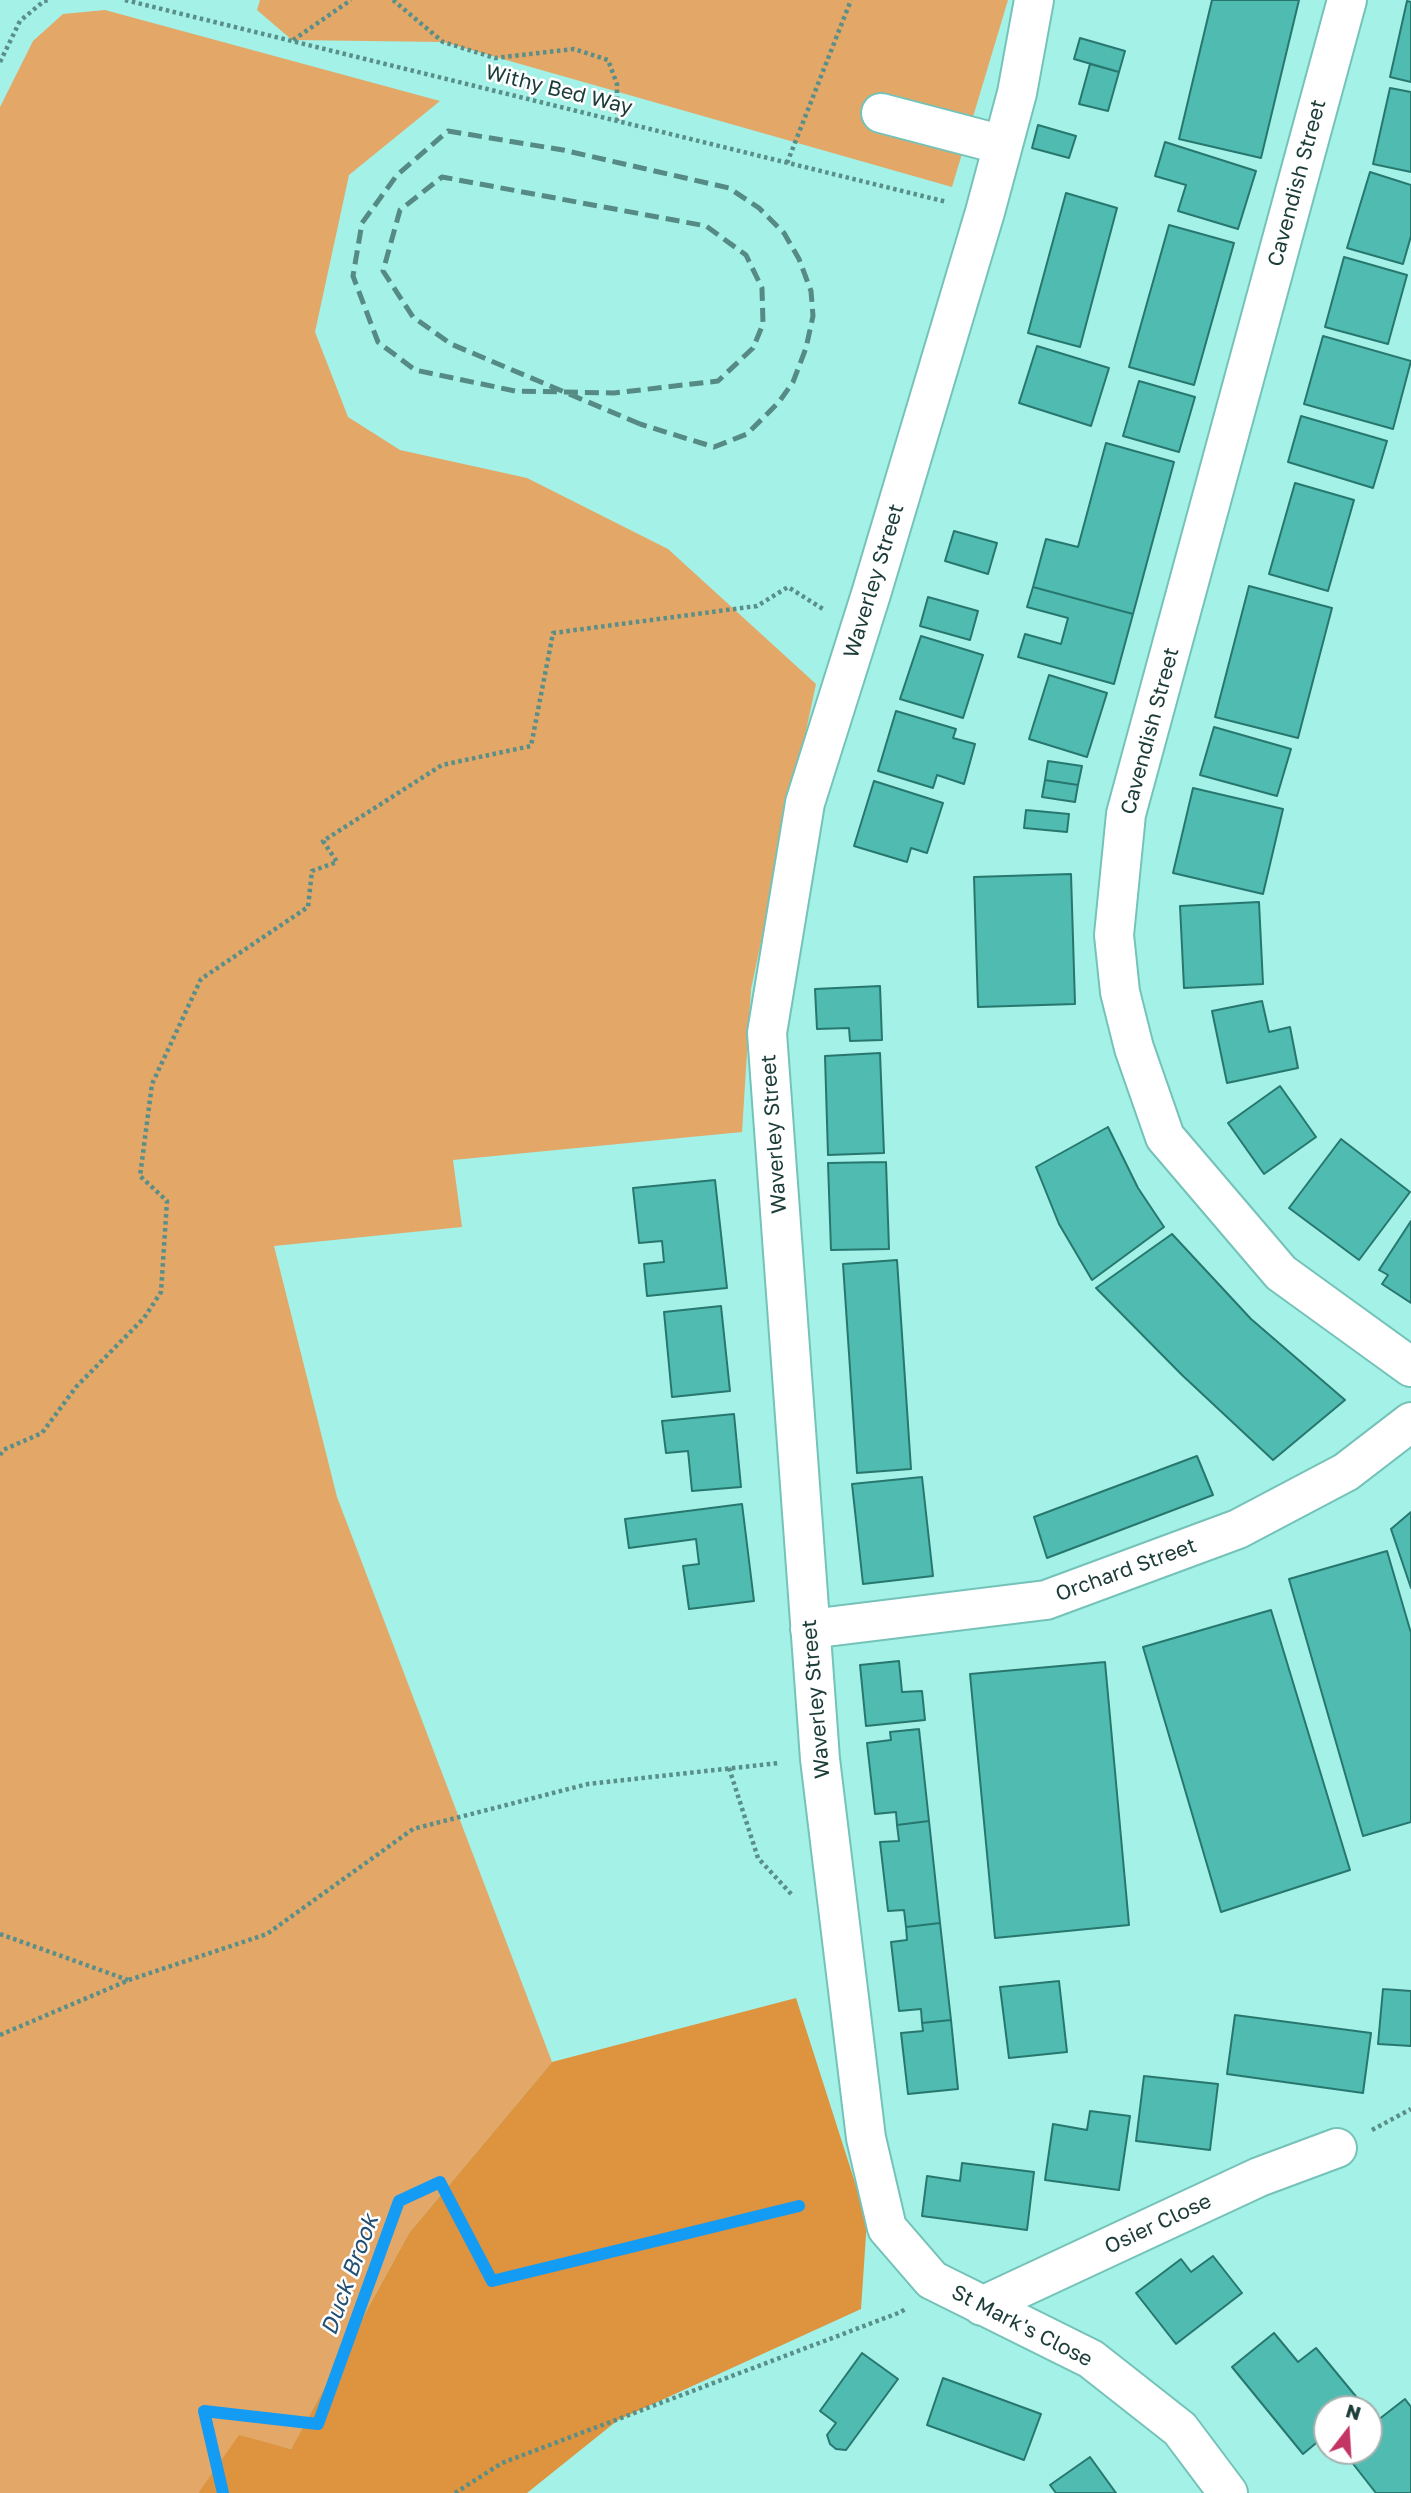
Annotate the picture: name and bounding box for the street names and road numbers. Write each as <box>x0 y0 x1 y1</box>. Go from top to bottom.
street label: Withy Bed Way <box>483 60 635 120</box>
street label: Cavendish Street <box>1263 97 1331 269</box>
street label: Waverley Street <box>839 501 909 661</box>
street label: Cavendish Street <box>1116 645 1184 817</box>
street label: Waverley Street <box>756 1053 792 1215</box>
street label: Orchard Street <box>1052 1533 1200 1607</box>
street label: Waverley Street <box>796 1618 836 1780</box>
street label: Osier Close <box>1101 2188 1215 2260</box>
street label: St Mark's Close <box>947 2280 1097 2372</box>

